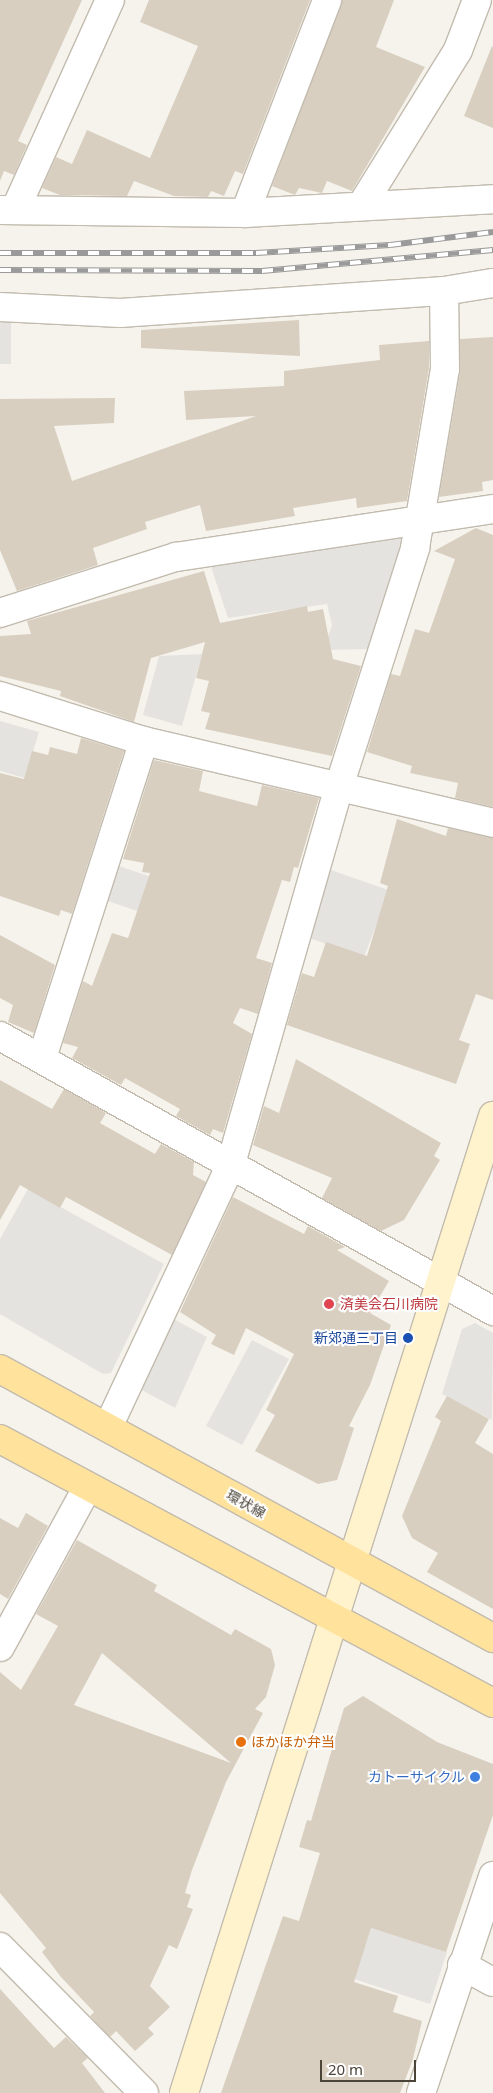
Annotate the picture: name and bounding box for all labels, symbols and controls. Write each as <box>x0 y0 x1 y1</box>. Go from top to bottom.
place label: 済美会石川病院 <box>340 1296 438 1312</box>
marker: 済美会石川病院 <box>322 1297 336 1311</box>
place label: 新郊通三丁目 <box>314 1330 398 1346</box>
marker: 新郊通三丁目 <box>402 1332 414 1344</box>
street label: 環状線 <box>224 1486 268 1522</box>
place label: ほかほか弁当 <box>251 1734 335 1750</box>
marker: ほかほか弁当 <box>235 1736 247 1748</box>
place label: カトーサイクル <box>367 1769 465 1785</box>
marker: カトーサイクル <box>469 1771 481 1783</box>
scale bar <box>323 2050 419 2082</box>
text: 20 m <box>328 2059 363 2079</box>

